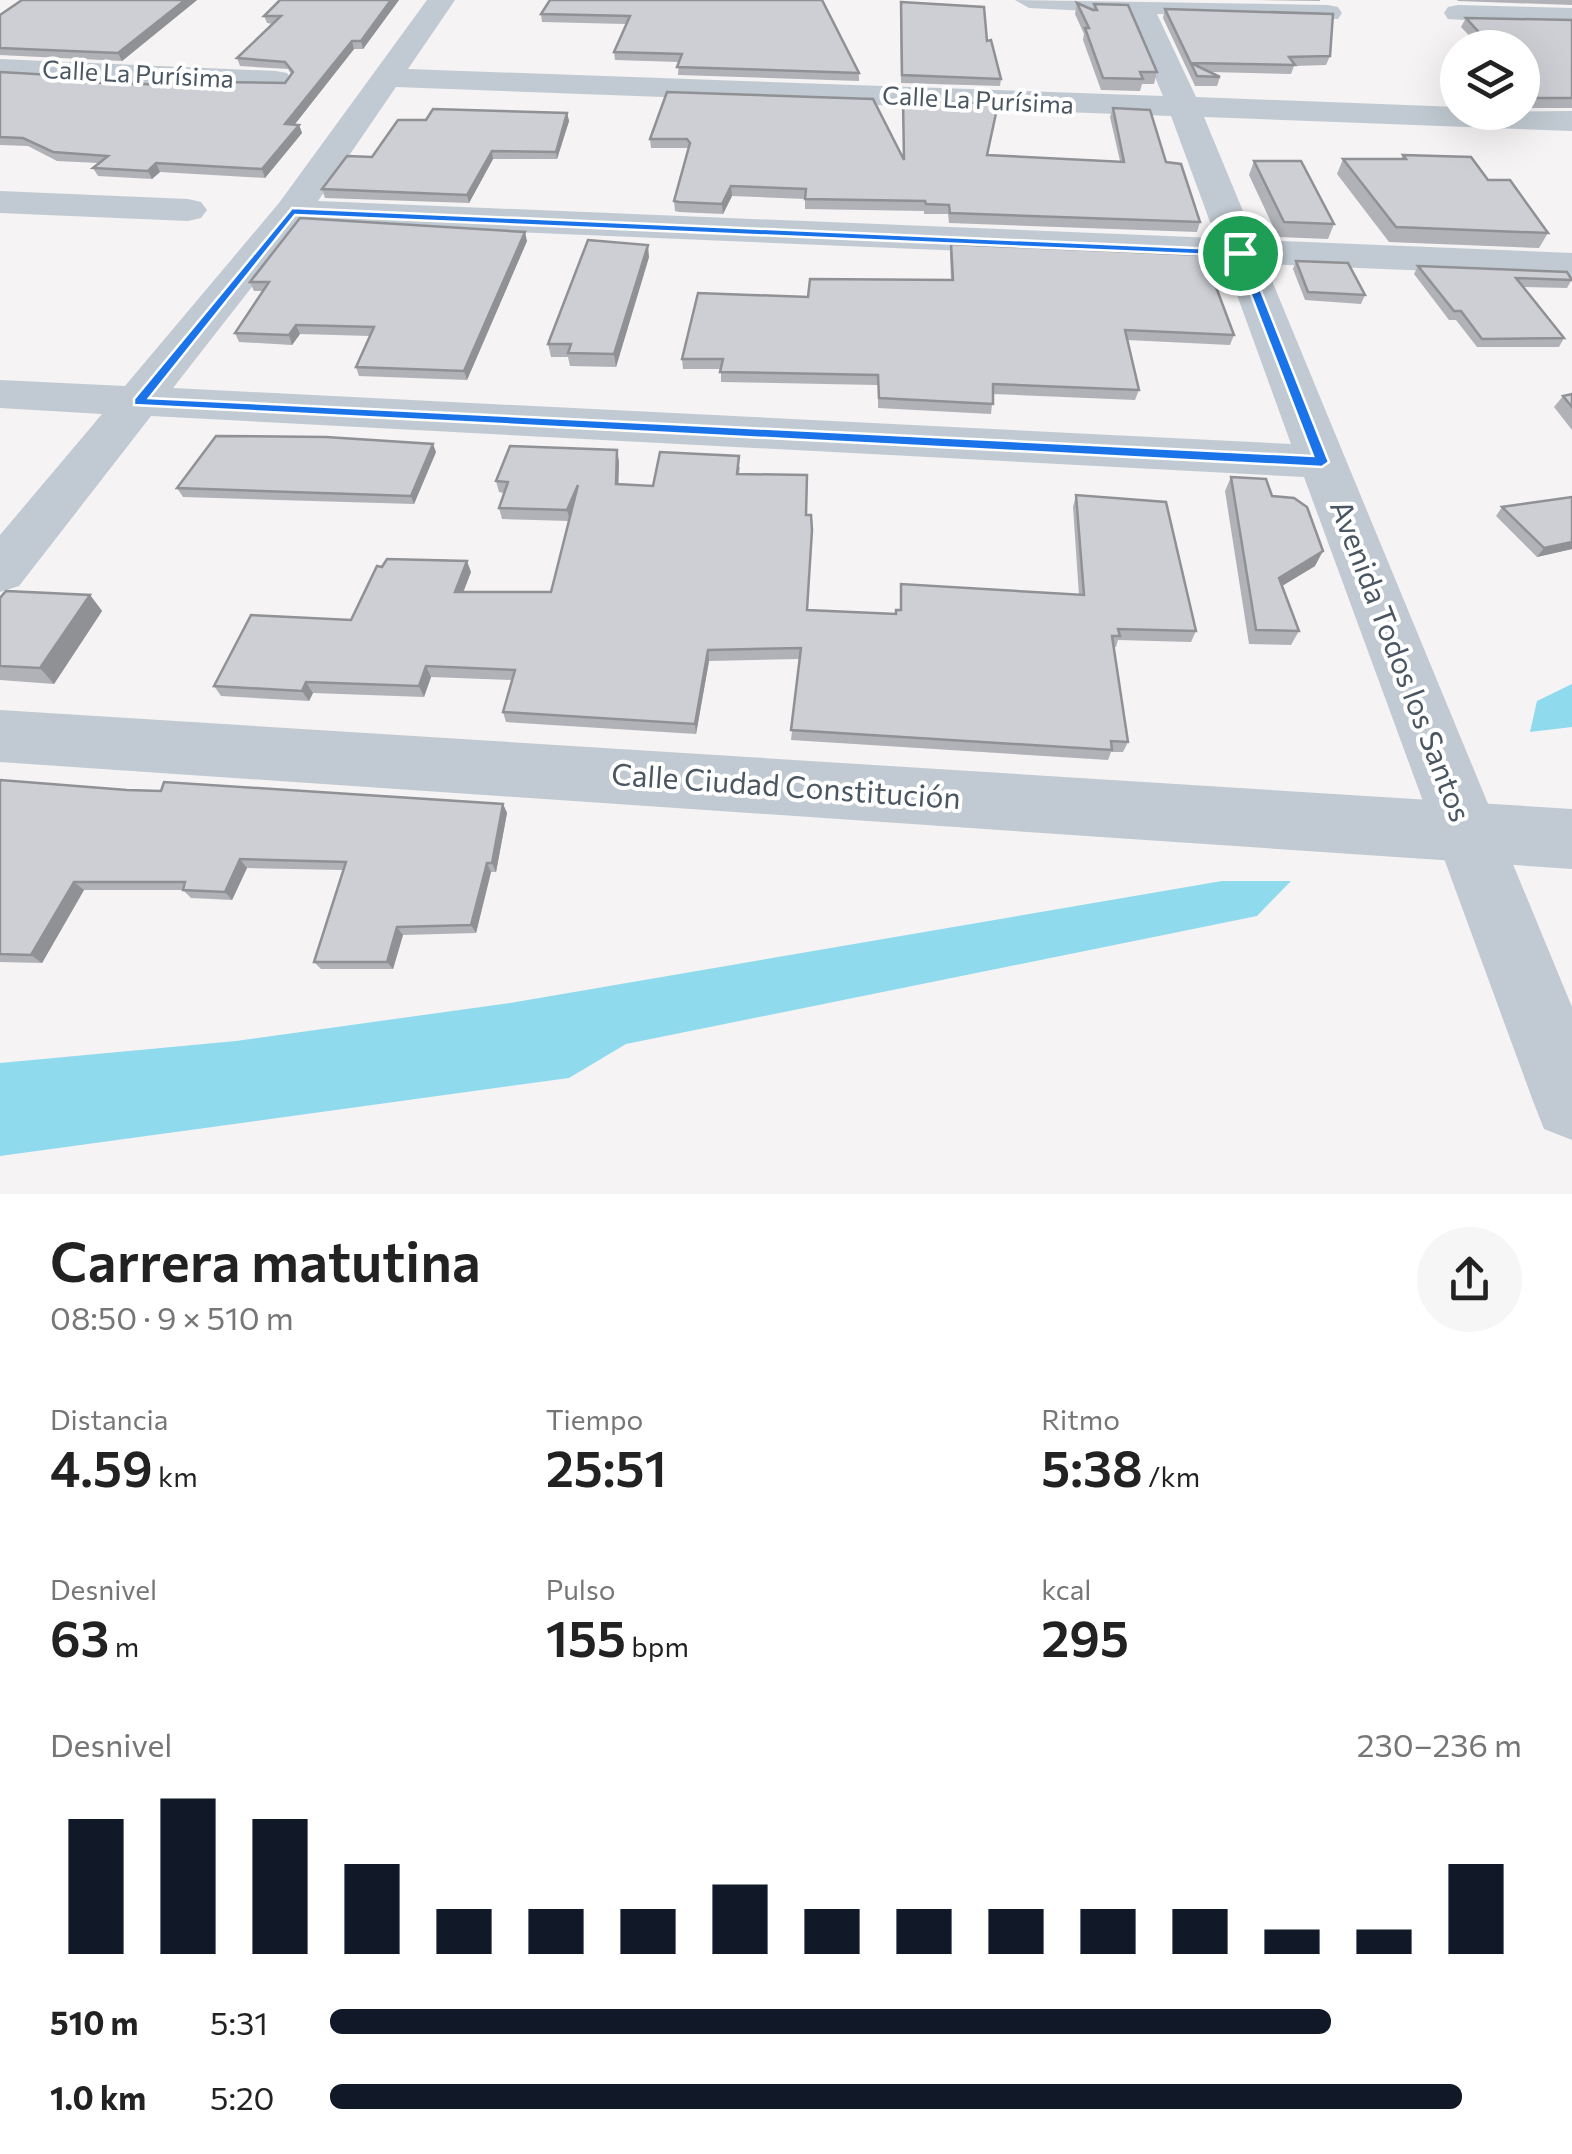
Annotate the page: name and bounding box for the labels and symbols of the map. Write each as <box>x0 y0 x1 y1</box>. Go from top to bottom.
street label: Calle La Purísima <box>41 53 235 93</box>
street label: Calle La Purísima <box>881 79 1075 119</box>
pin <box>1198 211 1283 296</box>
street label: Avenida Todos los Santos <box>1324 494 1481 826</box>
street label: Calle Ciudad Constitución <box>610 754 962 815</box>

